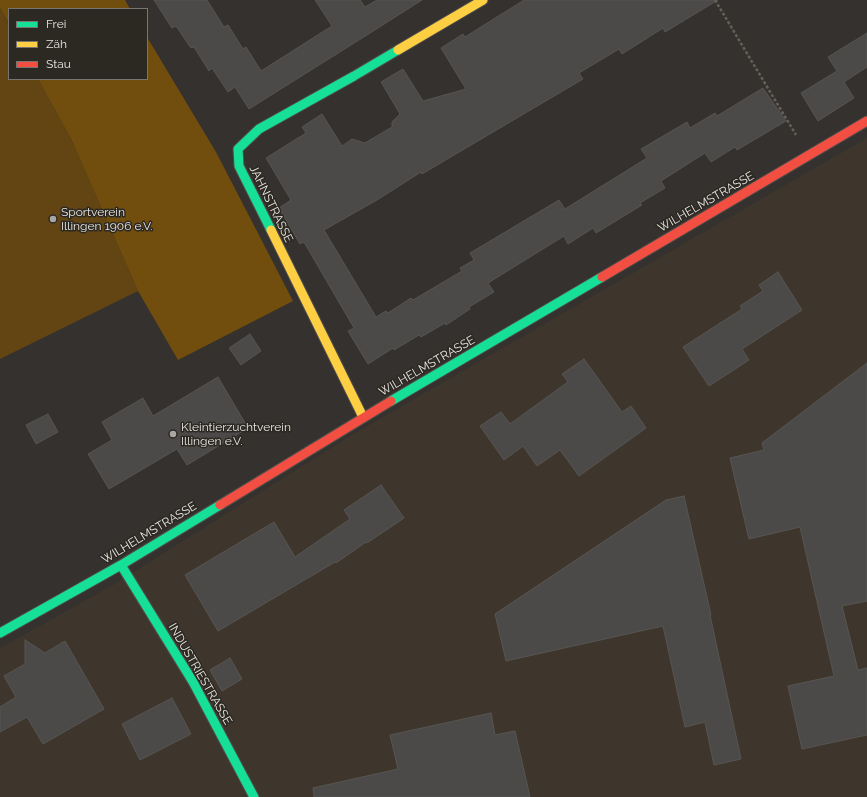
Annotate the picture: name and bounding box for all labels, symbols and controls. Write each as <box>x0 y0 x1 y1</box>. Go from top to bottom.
legend <box>8 8 148 80</box>
text: Frei <box>46 17 66 31</box>
text: Zäh <box>46 37 67 51</box>
text: Stau <box>46 57 71 71</box>
street label: JAHNSTRASSE <box>246 163 296 245</box>
street label: WILHELMSTRASSE <box>655 169 757 235</box>
place label: Sportverein Illingen 1906 e.V. <box>61 205 152 233</box>
marker: Sportverein Illingen 1906 e.V. <box>48 214 58 224</box>
street label: WILHELMSTRASSE <box>376 333 478 399</box>
place label: Kleintierzuchtverein Illingen e.V. <box>181 420 291 448</box>
marker: Kleintierzuchtverein Illingen e.V. <box>168 429 178 439</box>
street label: WILHELMSTRASSE <box>99 499 199 567</box>
street label: INDUSTRIESTRASSE <box>165 621 235 727</box>

